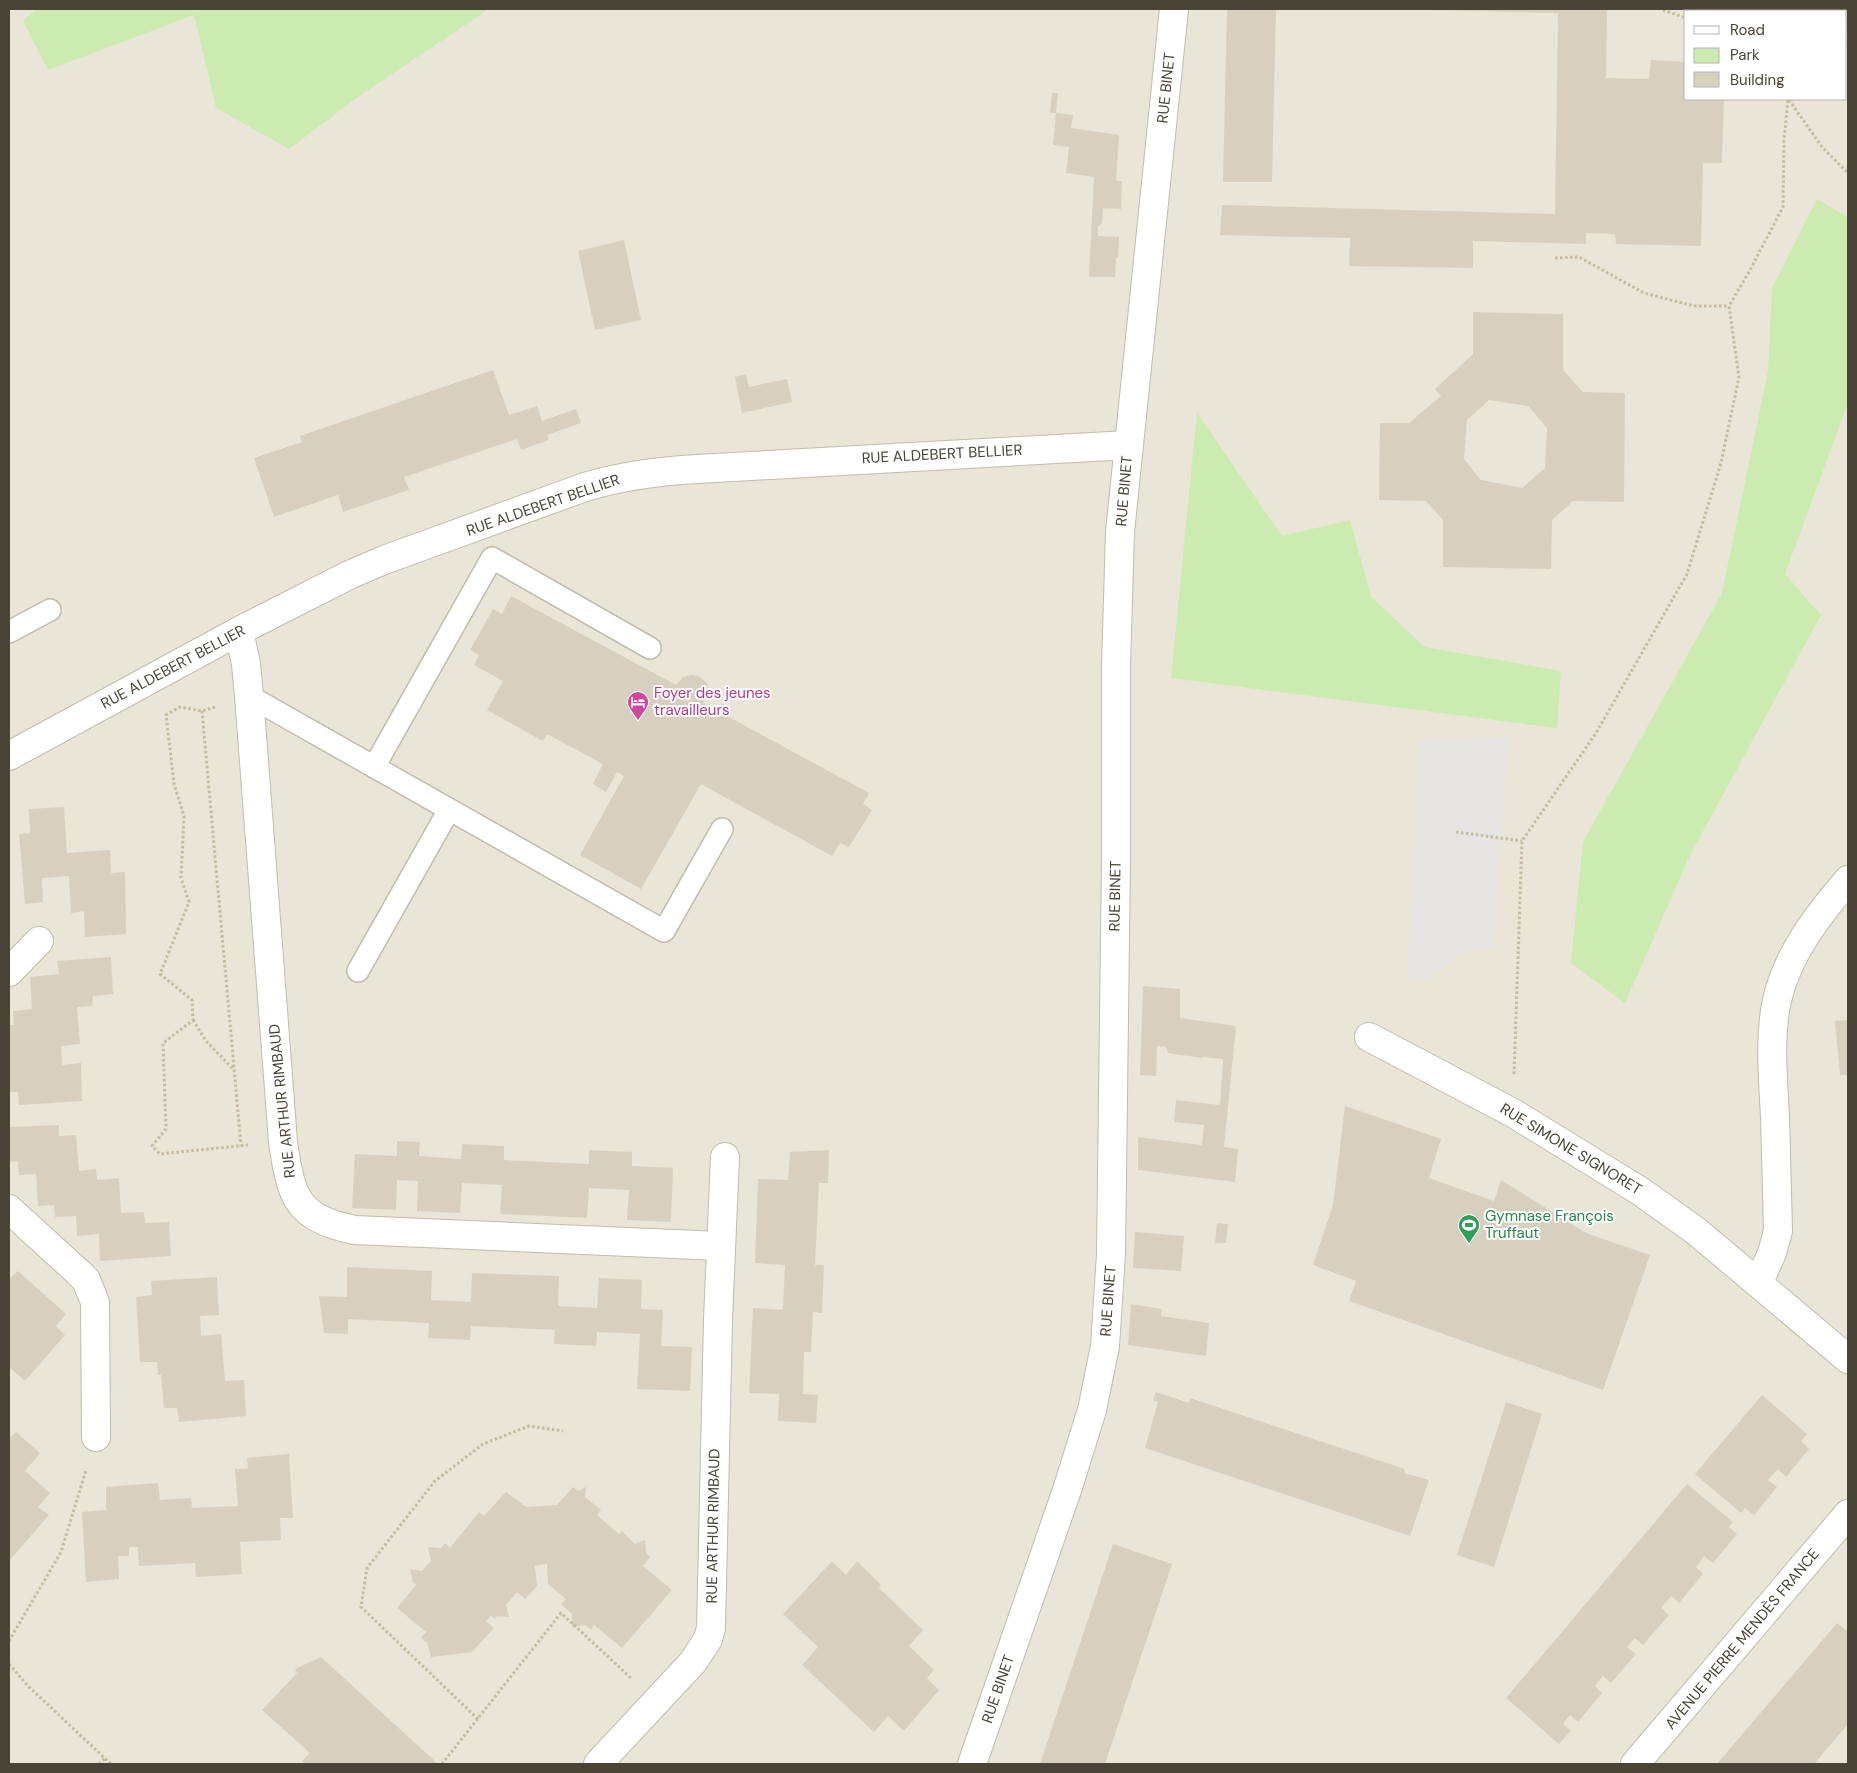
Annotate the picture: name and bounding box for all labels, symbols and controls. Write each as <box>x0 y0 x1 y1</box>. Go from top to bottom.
legend <box>1684 10 1847 100</box>
text: Road <box>1730 20 1765 40</box>
text: Park <box>1730 45 1760 65</box>
street label: RUE BINET <box>1152 52 1180 124</box>
text: Building <box>1730 70 1785 90</box>
street label: RUE ALDEBERT BELLIER <box>861 440 1023 468</box>
street label: RUE BINET <box>1111 455 1137 527</box>
street label: RUE ALDEBERT BELLIER <box>464 469 622 541</box>
street label: RUE ALDEBERT BELLIER <box>97 620 249 714</box>
place label: Foyer des jeunes travailleurs <box>654 683 771 720</box>
hotel icon: Foyer des jeunes travailleurs <box>626 690 650 721</box>
street label: RUE BINET <box>1104 860 1126 932</box>
street label: RUE ARTHUR RIMBAUD <box>264 1023 300 1179</box>
street label: RUE SIMONE SIGNORET <box>1496 1099 1646 1199</box>
place label: Gymnase François Truffaut <box>1485 1206 1614 1243</box>
sports icon: Gymnase François Truffaut <box>1457 1213 1481 1244</box>
street label: RUE BINET <box>1096 1265 1120 1337</box>
street label: RUE ARTHUR RIMBAUD <box>702 1448 724 1604</box>
street label: AVENUE PIERRE MENDÈS FRANCE <box>1660 1544 1824 1734</box>
street label: RUE BINET <box>977 1652 1019 1726</box>

